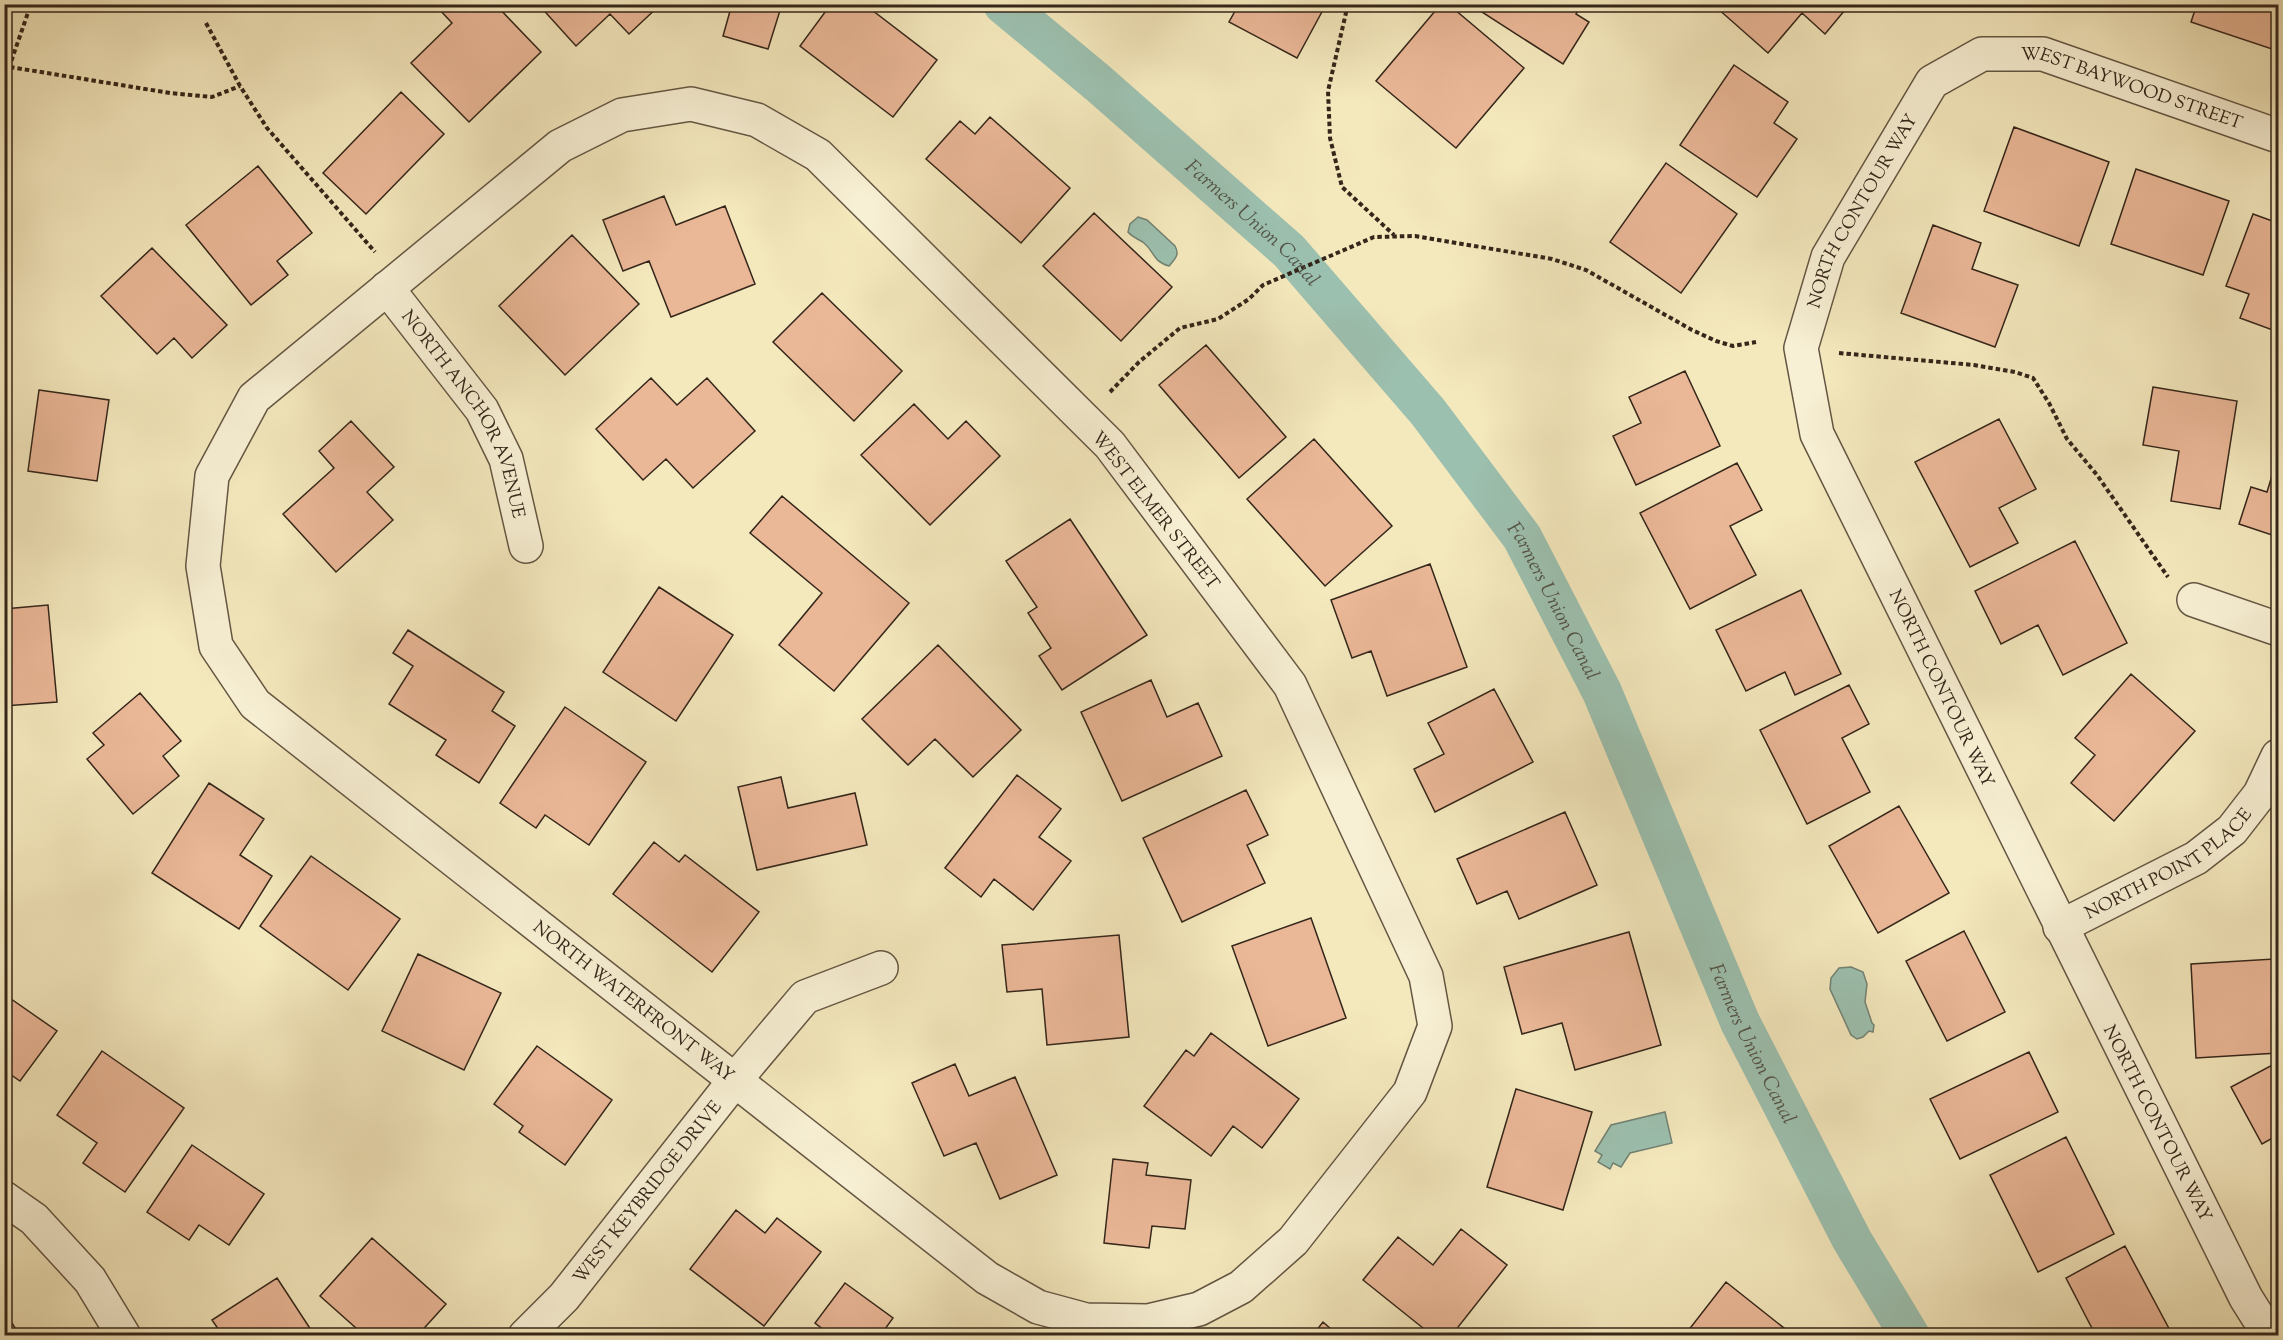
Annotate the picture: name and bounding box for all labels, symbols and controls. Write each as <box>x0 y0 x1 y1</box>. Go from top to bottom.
street label: WEST BAYWOOD STREET <box>2021 43 2246 138</box>
street label: NORTH CONTOUR WAY <box>1802 110 1925 312</box>
water label: Farmers Union Canal <box>1177 154 1325 294</box>
street label: NORTH ANCHOR AVENUE <box>394 305 530 521</box>
street label: WEST ELMER STREET <box>1084 427 1225 596</box>
water label: Farmers Union Canal <box>1498 516 1605 686</box>
street label: NORTH CONTOUR WAY <box>1881 585 2000 792</box>
street label: NORTH POINT PLACE <box>2081 803 2259 927</box>
street label: NORTH WATERFRONT WAY <box>527 916 739 1090</box>
water label: Farmers Union Canal <box>1700 959 1802 1130</box>
street label: NORTH CONTOUR WAY <box>2095 1021 2217 1227</box>
street label: WEST KEYBRIDGE DRIVE <box>568 1096 729 1290</box>

